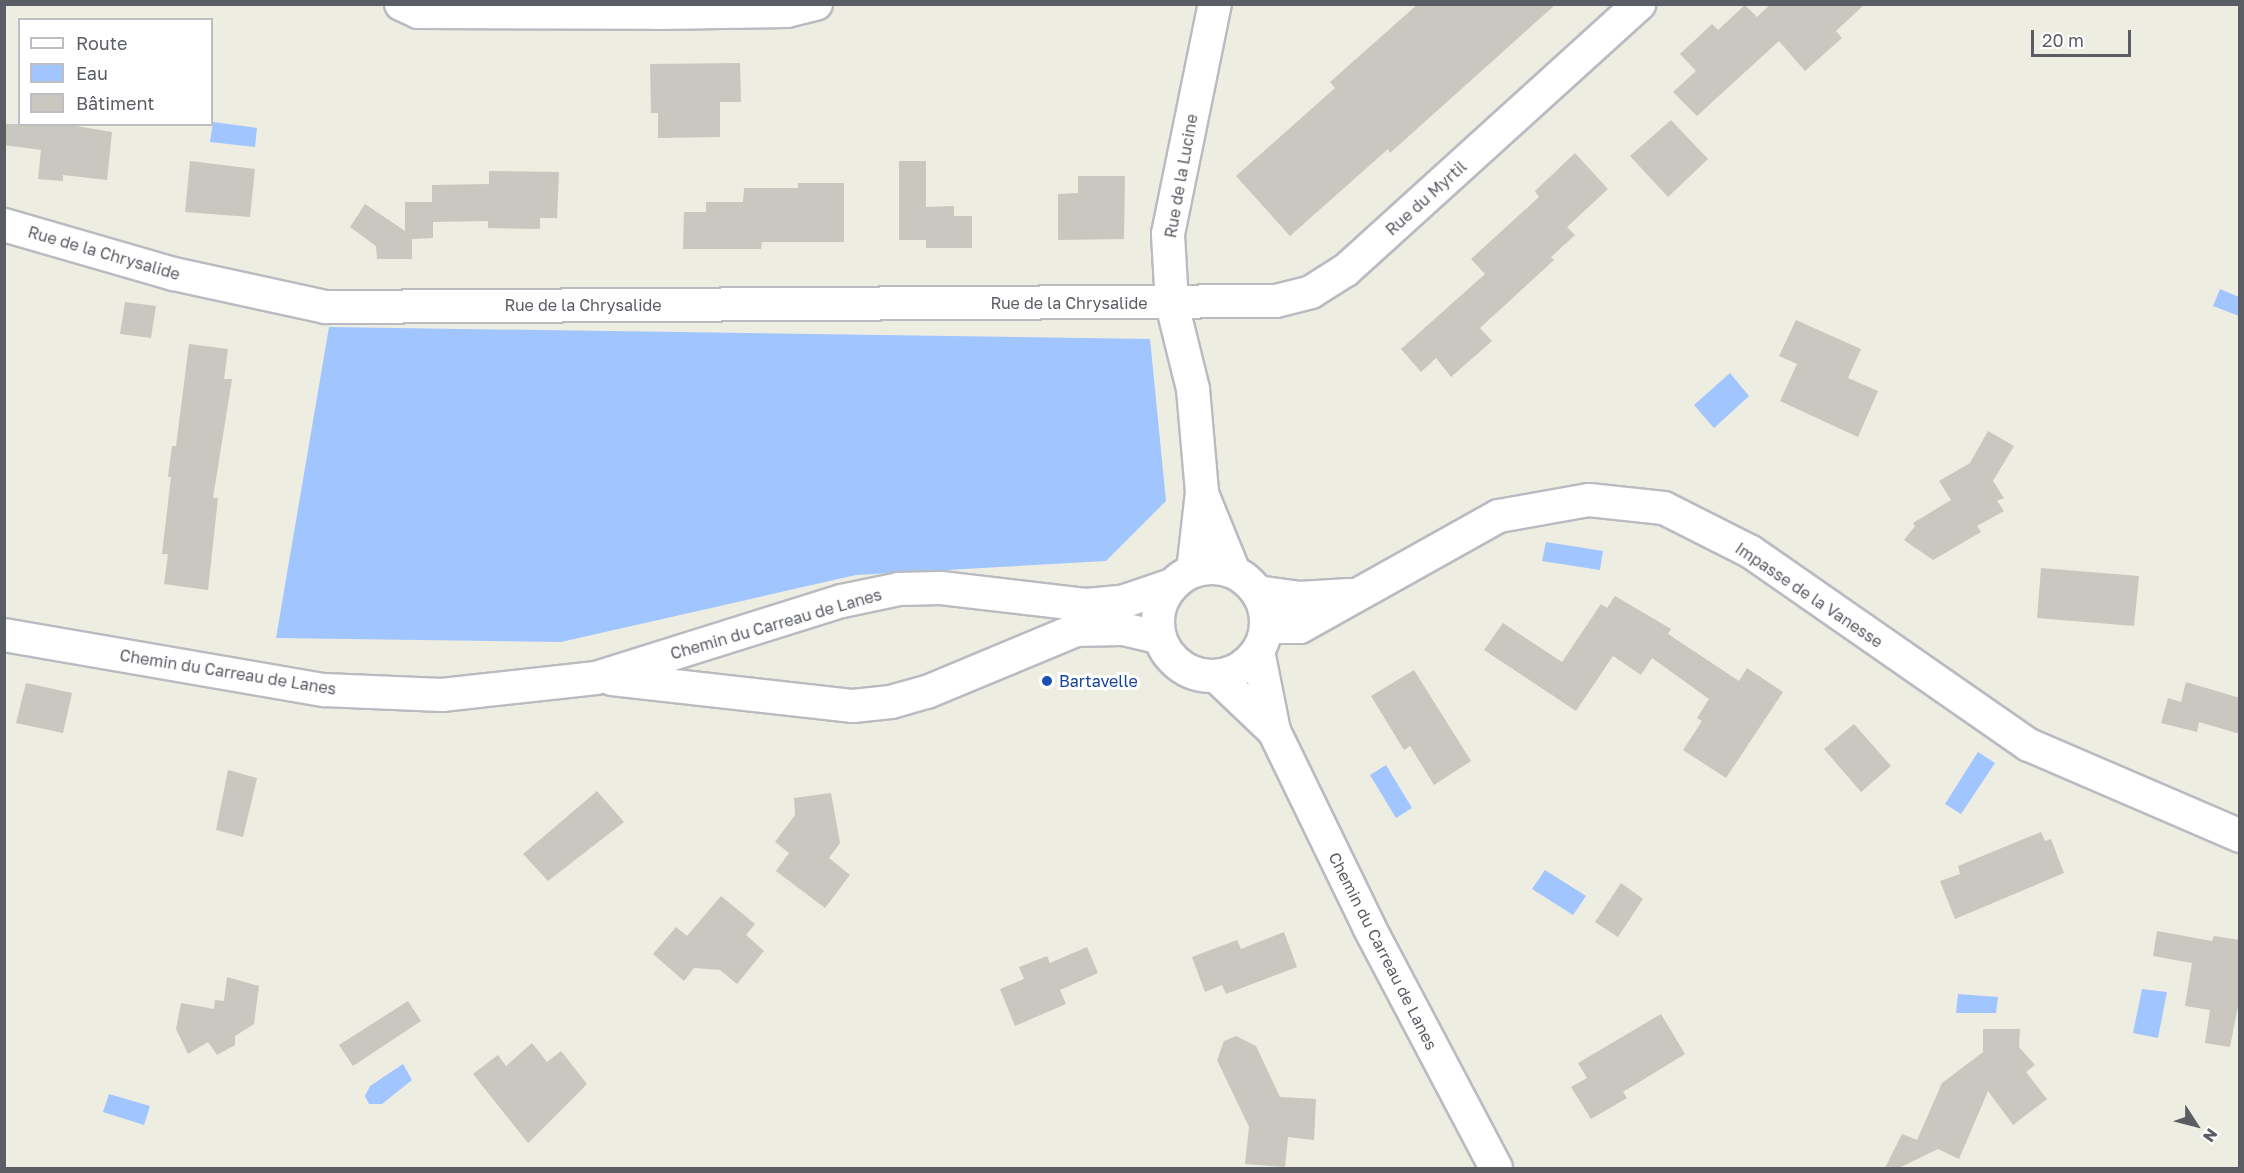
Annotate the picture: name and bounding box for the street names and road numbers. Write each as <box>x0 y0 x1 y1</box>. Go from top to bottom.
street label: Rue de la Lucine <box>1161 113 1201 239</box>
street label: Rue du Myrtil <box>1382 157 1470 239</box>
street label: Rue de la Chrysalide <box>26 222 182 284</box>
street label: Rue de la Chrysalide <box>990 293 1148 313</box>
street label: Rue de la Chrysalide <box>504 295 662 315</box>
street label: Impasse de la Vanesse <box>1732 538 1886 652</box>
street label: Chemin du Carreau de Lanes <box>668 585 884 663</box>
street label: Chemin du Carreau de Lanes <box>118 645 338 699</box>
street label: Chemin du Carreau de Lanes <box>1325 849 1441 1053</box>

